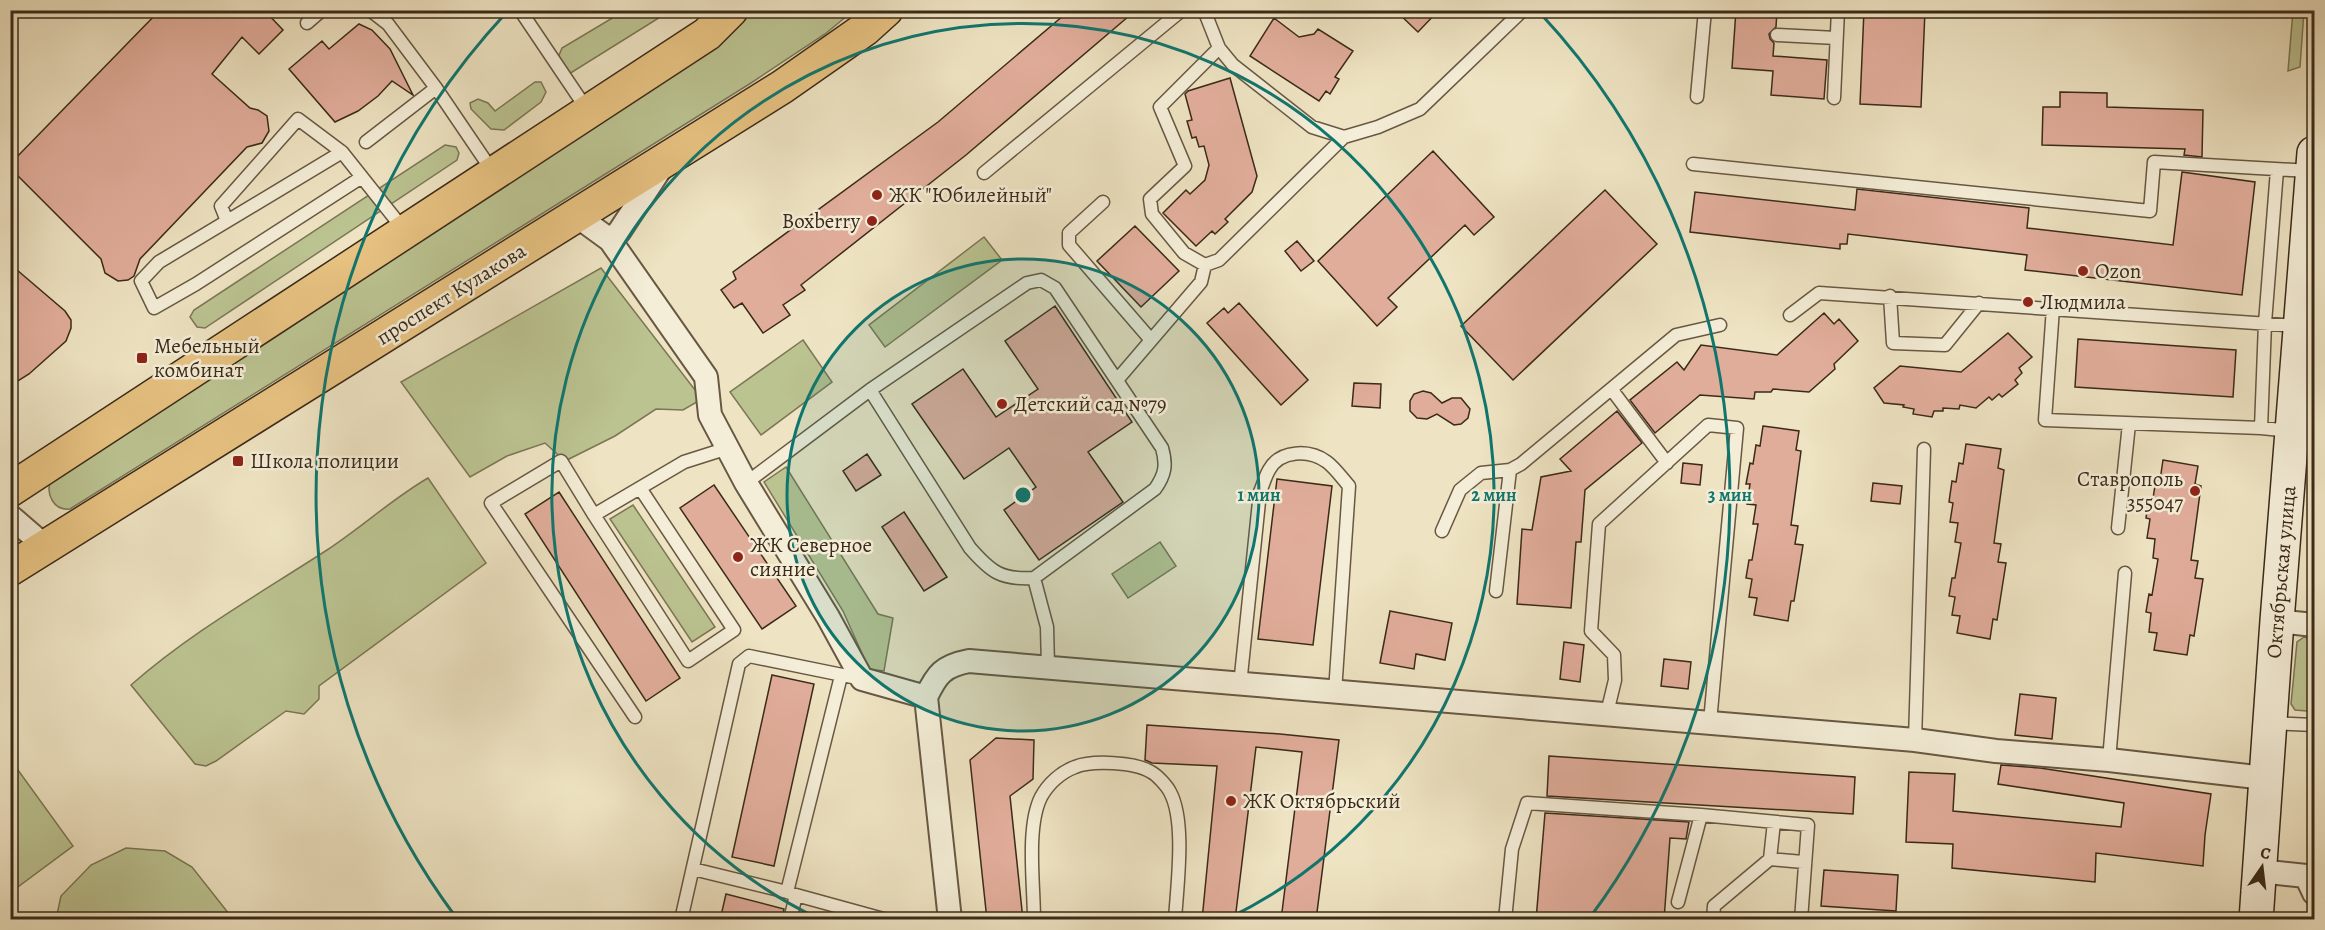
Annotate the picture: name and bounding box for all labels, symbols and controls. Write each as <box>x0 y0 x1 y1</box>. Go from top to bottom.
place label: ЖК "Юбилейный" <box>889 181 1052 209</box>
marker: ЖК "Юбилейный" <box>870 188 884 202</box>
place label: Boxberry <box>782 207 861 235</box>
marker: Boxberry <box>865 214 879 228</box>
street label: проспект Кулакова <box>371 236 532 351</box>
place label: Ozon <box>2095 257 2141 285</box>
marker: Ozon <box>2076 264 2090 278</box>
place label: Людмила <box>2040 288 2126 316</box>
marker: Людмила <box>2021 295 2035 309</box>
place label: Мебельный комбинат <box>154 332 260 384</box>
marker: Мебельный комбинат <box>135 351 149 365</box>
place label: Детский сад №79 <box>1014 390 1166 418</box>
marker: Детский сад №79 <box>995 397 1009 411</box>
place label: Школа полиции <box>250 447 399 475</box>
marker: Школа полиции <box>231 454 245 468</box>
place label: Ставрополь 355047 <box>2077 465 2183 517</box>
text: 1 мин <box>1237 483 1281 507</box>
text: 2 мин <box>1471 483 1517 507</box>
text: 3 мин <box>1708 483 1752 507</box>
marker: Ставрополь 355047 <box>2188 484 2202 498</box>
street label: Октябрьская улица <box>2260 484 2303 660</box>
centre of rings <box>1013 485 1033 505</box>
place label: ЖК Северное сияние <box>750 531 872 583</box>
marker: ЖК Северное сияние <box>731 550 745 564</box>
place label: ЖК Октябрьский <box>1243 787 1400 815</box>
marker: ЖК Октябрьский <box>1224 794 1238 808</box>
north arrow <box>2232 837 2292 897</box>
text: С <box>2258 842 2273 865</box>

